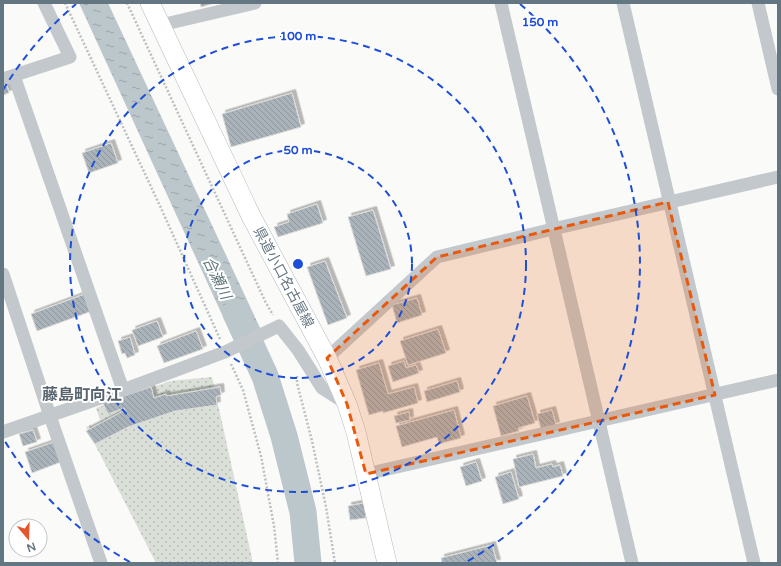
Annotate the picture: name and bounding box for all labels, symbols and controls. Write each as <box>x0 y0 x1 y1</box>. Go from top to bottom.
text: 150 m <box>522 15 558 29</box>
text: 100 m <box>280 29 316 43</box>
text: 50 m <box>283 143 313 157</box>
street label: 県道小口名古屋線 <box>250 224 317 331</box>
water label: 合瀬川 <box>199 254 236 304</box>
centre of rings <box>291 257 305 271</box>
district label: 藤島町向江 <box>42 385 122 405</box>
north arrow <box>8 518 48 558</box>
text: N <box>25 539 37 555</box>

